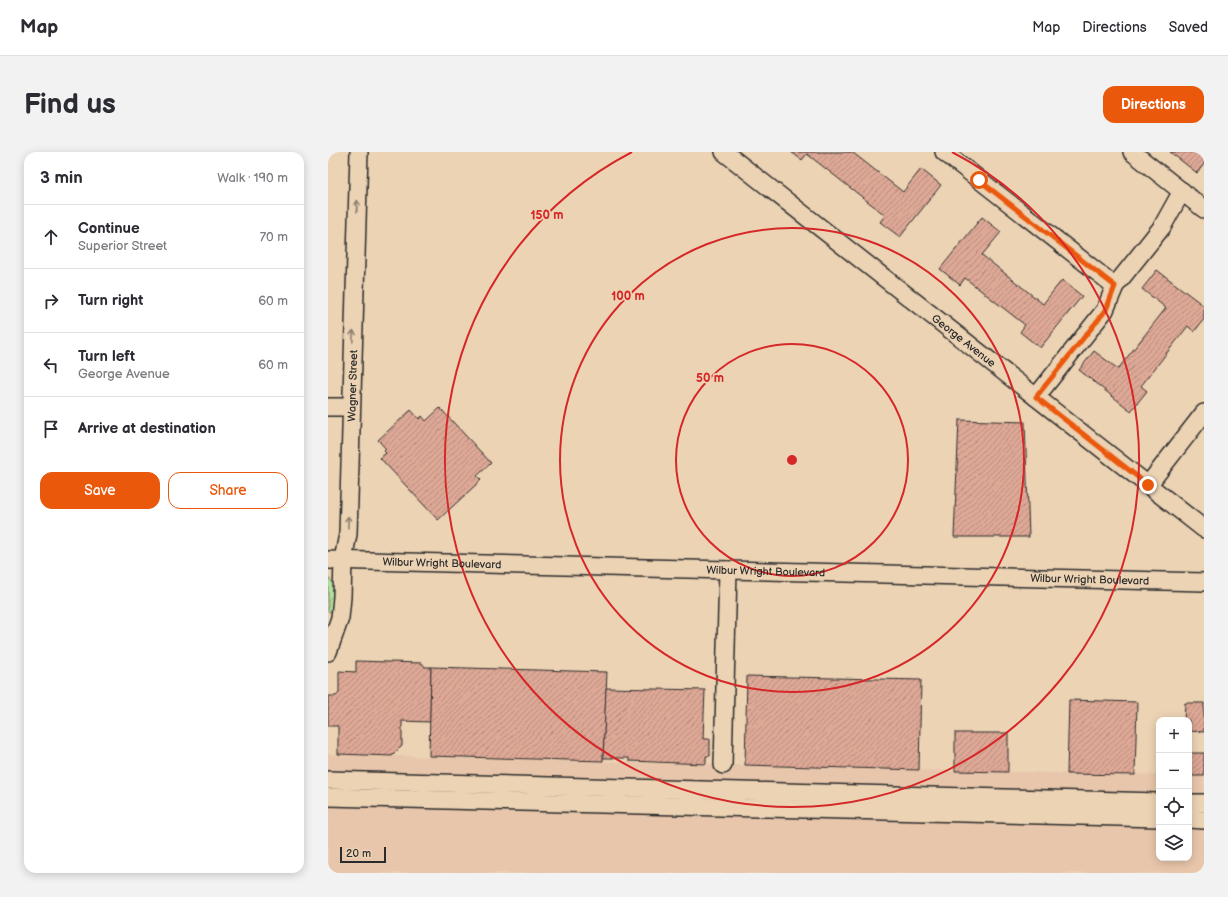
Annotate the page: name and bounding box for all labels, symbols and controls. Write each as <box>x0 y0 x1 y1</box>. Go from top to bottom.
text: Map <box>20 16 58 39</box>
text: Map <box>1032 19 1060 36</box>
text: Directions <box>1082 19 1147 36</box>
text: Saved <box>1169 19 1208 36</box>
button: Directions <box>1103 86 1204 123</box>
text: Find us <box>24 88 116 121</box>
text: 3 min <box>40 168 83 188</box>
text: Walk · 190 m <box>217 170 288 186</box>
route start <box>970 171 988 189</box>
one-way arrow <box>353 200 361 213</box>
text: 150 m <box>531 208 563 223</box>
text: Continue <box>78 219 140 238</box>
icon: ahead <box>40 226 62 248</box>
text: 70 m <box>260 229 288 245</box>
text: Superior Street <box>78 238 167 254</box>
text: 100 m <box>611 289 645 304</box>
icon: right <box>40 290 62 312</box>
text: Turn right <box>78 291 143 310</box>
text: 60 m <box>258 293 288 309</box>
street label: George Avenue <box>929 312 998 370</box>
one-way arrow <box>349 330 357 343</box>
text: Turn left <box>78 347 135 366</box>
street label: Wagner Street <box>345 349 360 422</box>
icon: left <box>40 354 62 376</box>
text: 60 m <box>258 357 288 373</box>
text: George Avenue <box>78 366 170 382</box>
text: 50 m <box>696 371 724 386</box>
icon: arrive <box>40 418 62 440</box>
text: Arrive at destination <box>78 419 216 438</box>
centre of rings <box>785 453 799 467</box>
button: Save <box>40 472 160 509</box>
button: Share <box>168 472 288 509</box>
route end <box>1139 476 1157 494</box>
one-way arrow <box>344 516 352 529</box>
street label: Wilbur Wright Boulevard <box>382 555 502 571</box>
street label: Wilbur Wright Boulevard <box>706 564 825 579</box>
street label: Wilbur Wright Boulevard <box>1030 572 1149 588</box>
map controls <box>1156 717 1192 861</box>
button: + <box>1156 717 1192 753</box>
button: − <box>1156 753 1192 789</box>
button: locate <box>1156 789 1192 825</box>
button: layers <box>1156 825 1192 861</box>
scale bar <box>340 845 386 864</box>
text: 20 m <box>346 847 371 860</box>

